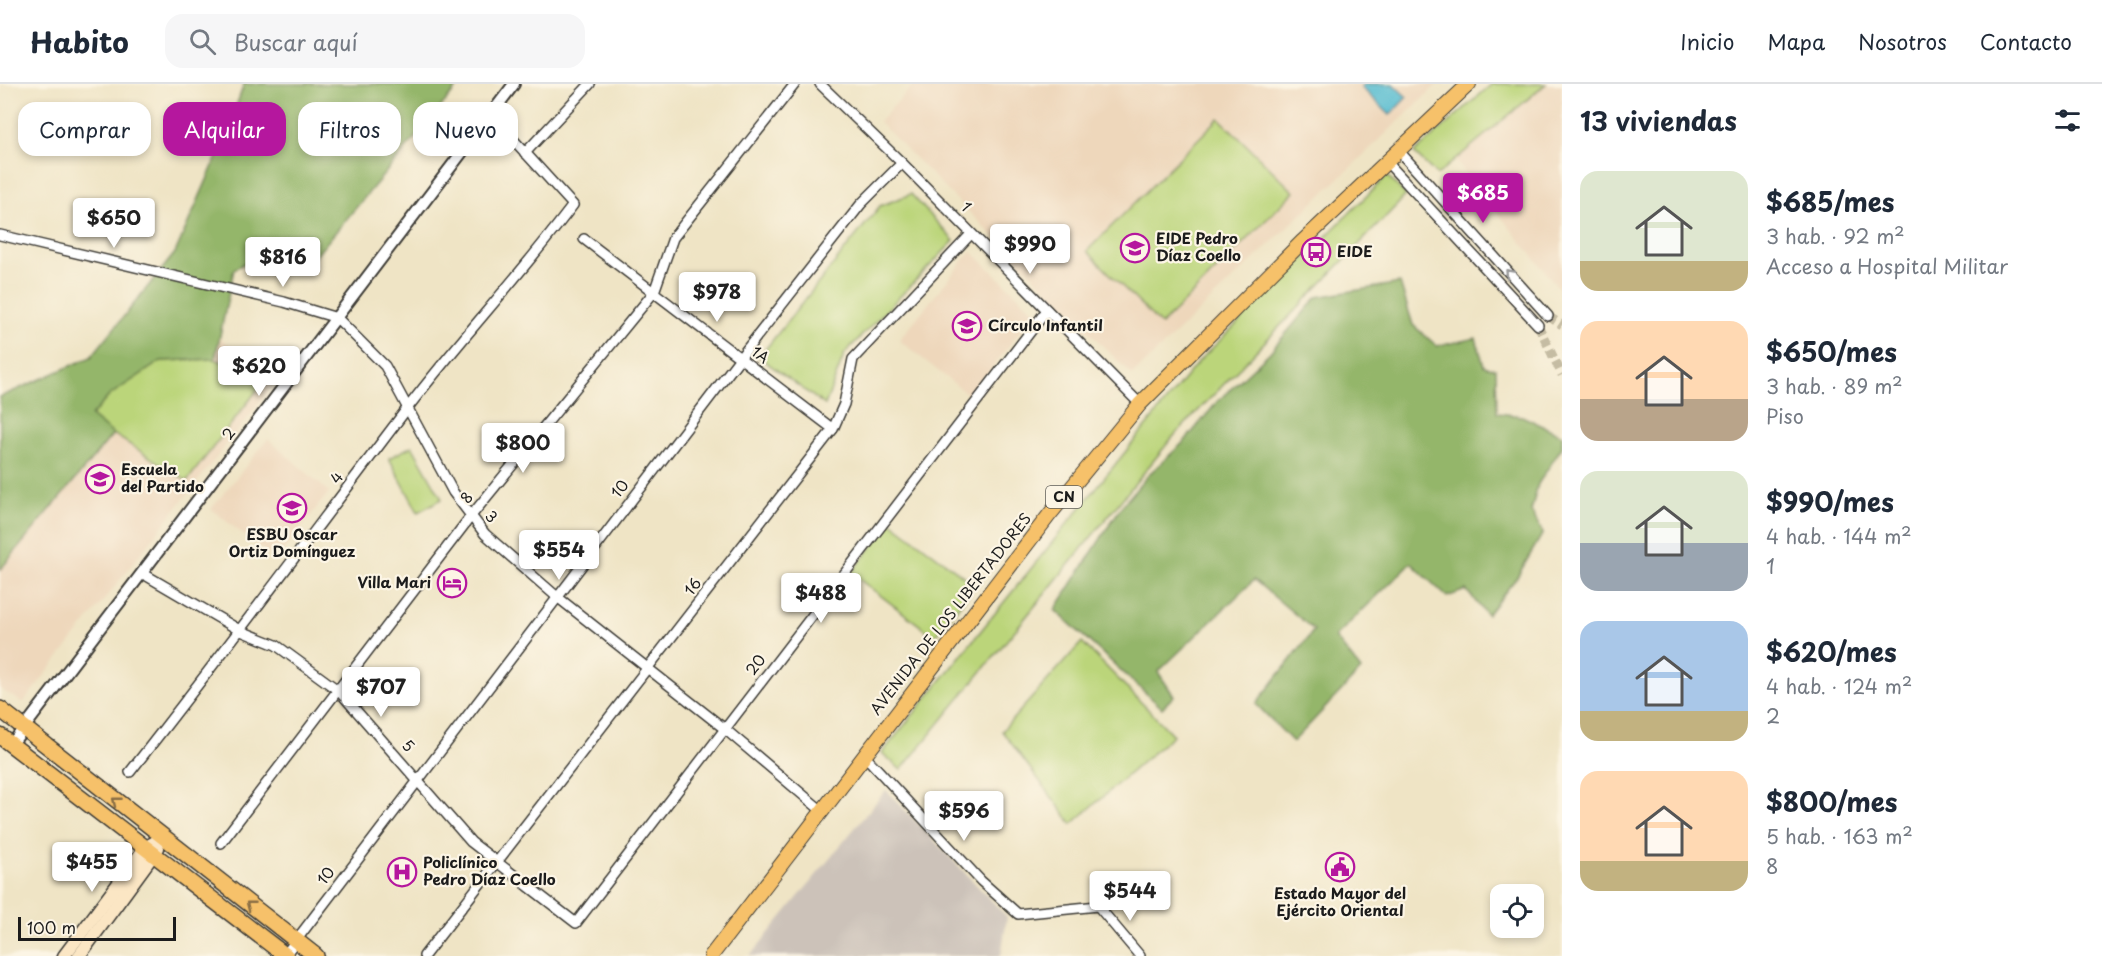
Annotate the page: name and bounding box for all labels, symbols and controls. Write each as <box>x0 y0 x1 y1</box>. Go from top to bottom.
search box <box>165 14 585 68</box>
text: Habito <box>30 20 129 63</box>
icon: search <box>186 25 219 58</box>
text: Buscar aquí <box>234 25 358 58</box>
text: Inicio <box>1680 25 1734 57</box>
text: Mapa <box>1767 25 1825 57</box>
text: Nosotros <box>1858 25 1947 57</box>
text: Contacto <box>1980 25 2072 57</box>
text: 13 viviendas <box>1580 101 1737 140</box>
chip: Comprar <box>18 102 151 156</box>
chip: Alquilar <box>163 102 286 156</box>
chip: Filtros <box>298 102 401 156</box>
chip: Nuevo <box>413 102 518 156</box>
icon: filters <box>2051 104 2084 137</box>
pin: $685 <box>1447 173 1519 224</box>
text: $685 <box>1457 177 1509 207</box>
text: $685/mes <box>1766 182 1895 221</box>
icon: home <box>1628 195 1700 267</box>
street label: 1 <box>956 196 978 216</box>
pin: $650 <box>78 198 150 249</box>
text: $650 <box>87 202 141 232</box>
text: 3 hab. · 92 m² <box>1766 221 1905 251</box>
pin: $990 <box>994 224 1066 275</box>
place label: EIDE Pedro Díaz Coello <box>1156 226 1241 266</box>
text: $990 <box>1004 228 1056 258</box>
school or university icon: EIDE Pedro Díaz Coello <box>1119 232 1151 264</box>
bus stop icon: EIDE <box>1300 236 1332 268</box>
pin: $816 <box>247 237 319 288</box>
place label: EIDE <box>1337 239 1373 262</box>
text: $816 <box>259 241 307 271</box>
text: Acceso a Hospital Militar <box>1766 251 2008 281</box>
one-way arrow <box>1505 269 1516 280</box>
pin: $978 <box>681 272 753 323</box>
text: $978 <box>693 276 741 306</box>
school or university icon: Círculo Infantil <box>951 310 983 342</box>
place label: Círculo Infantil <box>988 313 1103 336</box>
text: $650/mes <box>1766 332 1897 371</box>
street label: 1A <box>747 339 775 368</box>
icon: home <box>1628 345 1700 417</box>
pin: $620 <box>223 346 295 397</box>
text: $620 <box>232 350 286 380</box>
text: 3 hab. · 89 m² <box>1766 371 1903 401</box>
text: Piso <box>1766 401 1804 431</box>
street label: 2 <box>215 422 240 444</box>
pin: $800 <box>487 423 559 474</box>
text: $800 <box>496 427 550 457</box>
place label: Escuela del Partido <box>121 457 204 497</box>
school or university icon: Escuela del Partido <box>84 463 116 495</box>
street label: 4 <box>324 466 348 488</box>
street label: 10 <box>604 474 633 502</box>
text: $990/mes <box>1766 482 1894 521</box>
street label: 8 <box>454 486 478 508</box>
road number: CN <box>1046 486 1082 508</box>
school or university icon: ESBU Oscar Ortiz Domínguez <box>276 492 308 524</box>
icon: home <box>1628 495 1700 567</box>
street label: 3 <box>480 505 504 527</box>
street label: AVENIDA DE LOS LIBERTADORES <box>864 507 1036 719</box>
text: 4 hab. · 144 m² <box>1766 521 1912 551</box>
place label: ESBU Oscar Ortiz Domínguez <box>229 522 355 562</box>
pin: $554 <box>523 530 595 581</box>
text: $554 <box>533 534 585 564</box>
text: 1 <box>1766 551 1775 581</box>
hotel icon: Villa Mari <box>436 567 468 599</box>
place label: Villa Mari <box>358 570 431 593</box>
street label: 16 <box>677 572 706 600</box>
pin: $488 <box>785 573 857 624</box>
text: $488 <box>795 577 847 607</box>
text: $620/mes <box>1766 632 1897 671</box>
icon: home <box>1628 645 1700 717</box>
street label: 20 <box>739 649 770 680</box>
pin: $707 <box>345 667 417 718</box>
text: $707 <box>356 671 406 701</box>
text: 4 hab. · 124 m² <box>1766 671 1912 701</box>
text: 2 <box>1766 701 1780 731</box>
street label: 5 <box>397 734 421 756</box>
text: $800/mes <box>1766 782 1898 821</box>
pin: $596 <box>928 791 1000 842</box>
text: $596 <box>938 795 990 825</box>
icon: home <box>1628 795 1700 867</box>
one-way arrow <box>112 798 123 809</box>
text: 5 hab. · 163 m² <box>1766 821 1913 851</box>
pin: $455 <box>56 842 128 893</box>
text: $455 <box>66 846 118 876</box>
place label: Policlínico Pedro Díaz Coello <box>423 850 556 890</box>
public building icon: Estado Mayor del Ejército Oriental <box>1324 851 1356 883</box>
text: 8 <box>1766 851 1779 881</box>
hospital icon: Policlínico Pedro Díaz Coello <box>386 856 418 888</box>
street label: 10 <box>310 861 339 889</box>
pin: $544 <box>1094 871 1166 922</box>
text: $544 <box>1104 875 1157 905</box>
place label: Estado Mayor del Ejército Oriental <box>1274 881 1406 921</box>
map controls <box>1490 884 1544 938</box>
button: locate <box>1490 884 1544 938</box>
one-way arrow <box>245 901 256 912</box>
scale bar <box>18 914 176 942</box>
text: 100 m <box>27 915 76 939</box>

